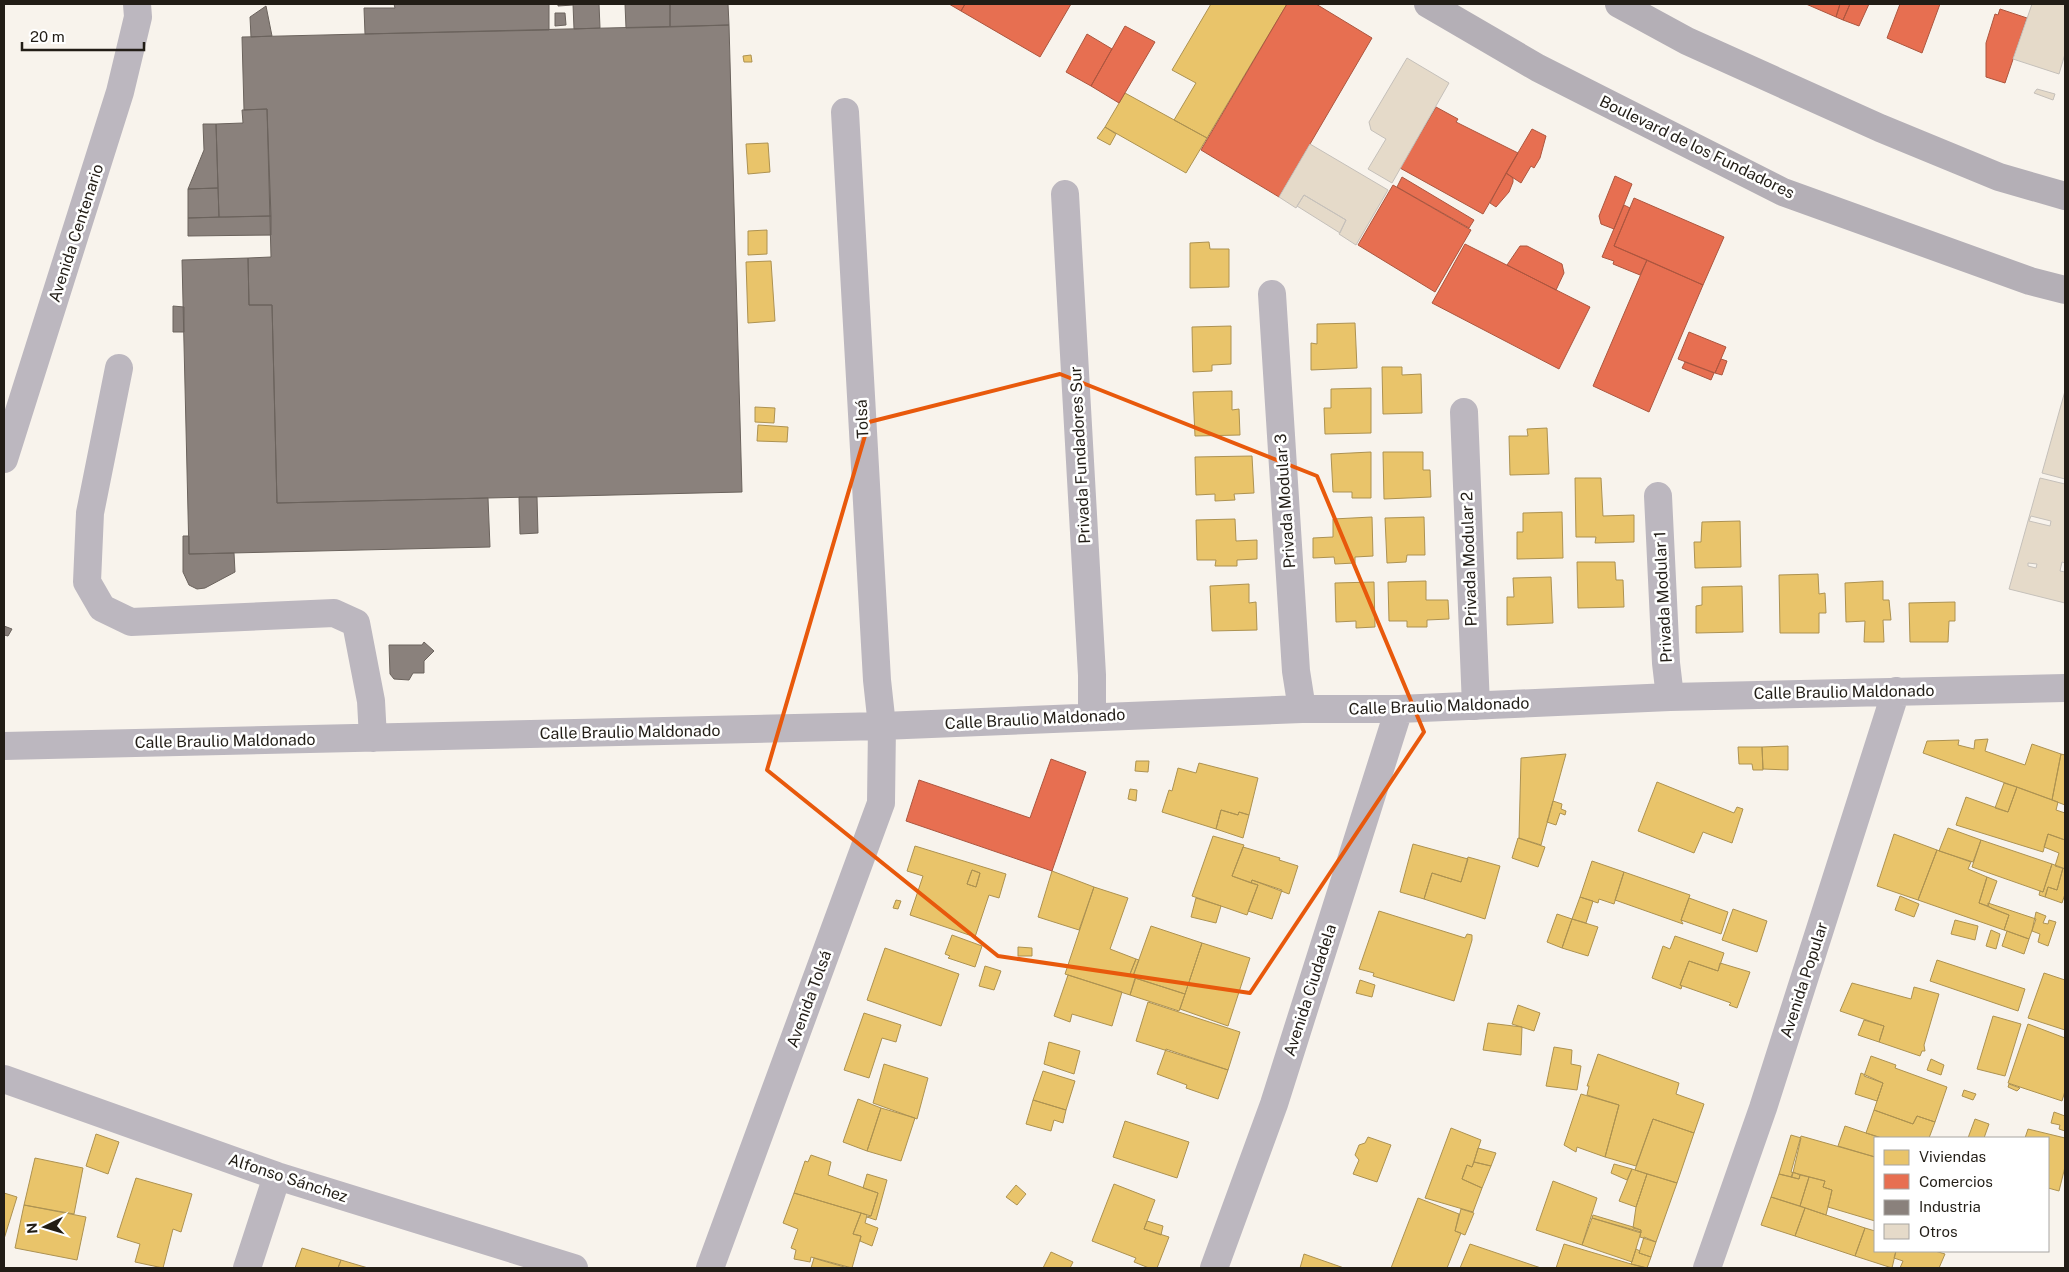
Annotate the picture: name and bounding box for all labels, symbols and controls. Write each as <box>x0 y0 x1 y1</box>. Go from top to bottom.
scale bar <box>22 20 145 52</box>
text: 20 m <box>30 28 65 45</box>
street label: Boulevard de los Fundadores <box>1596 91 1798 203</box>
street label: Avenida Centenario <box>45 162 107 304</box>
street label: Privada Fundadores Sur <box>1066 366 1094 544</box>
street label: Tolsá <box>851 399 873 439</box>
street label: Privada Modular 3 <box>1271 433 1299 569</box>
street label: Privada Modular 2 <box>1457 491 1481 627</box>
street label: Privada Modular 1 <box>1650 531 1676 663</box>
street label: Calle Braulio Maldonado <box>1753 681 1935 703</box>
street label: Calle Braulio Maldonado <box>1348 693 1530 719</box>
street label: Calle Braulio Maldonado <box>944 705 1126 733</box>
street label: Calle Braulio Maldonado <box>539 721 721 743</box>
street label: Calle Braulio Maldonado <box>134 730 316 752</box>
street label: Avenida Popular <box>1776 920 1832 1040</box>
street label: Avenida Ciudadela <box>1280 922 1340 1058</box>
street label: Avenida Tolsá <box>783 948 835 1050</box>
legend <box>1874 1137 2049 1252</box>
text: Viviendas <box>1919 1148 1986 1165</box>
street label: Alfonso Sánchez <box>226 1150 350 1206</box>
text: Comercios <box>1919 1173 1993 1190</box>
text: Industria <box>1919 1198 1981 1215</box>
north arrow <box>20 1202 70 1252</box>
text: N <box>24 1222 40 1234</box>
text: Otros <box>1919 1223 1958 1240</box>

